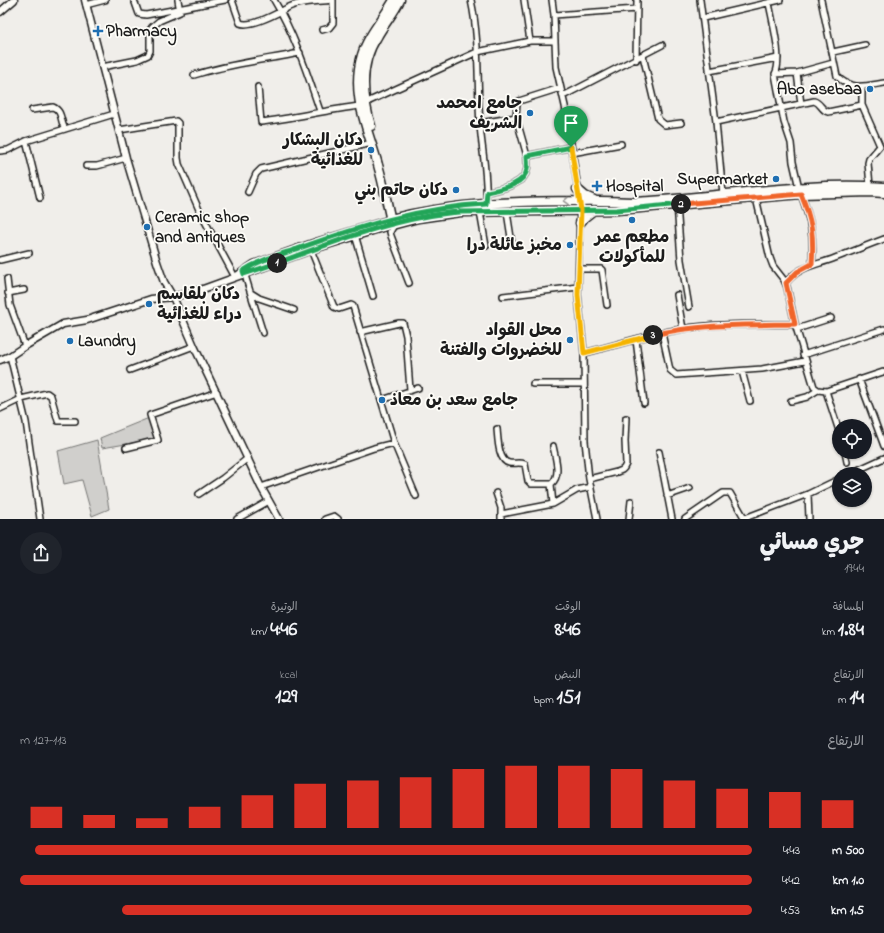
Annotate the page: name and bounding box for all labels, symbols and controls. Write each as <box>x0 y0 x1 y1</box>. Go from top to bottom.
place label: Pharmacy <box>106 19 177 46</box>
marker: Pharmacy <box>93 26 103 36</box>
place label: Abo asebaa <box>777 77 862 102</box>
marker: Abo asebaa <box>865 84 875 94</box>
place label: جامع امحمد الشريف <box>436 91 522 136</box>
pin <box>554 106 588 147</box>
marker: جامع امحمد الشريف <box>525 108 535 118</box>
icon: arrive <box>560 112 582 134</box>
place label: دكان البشكار للغذائية <box>281 128 363 173</box>
marker: دكان البشكار للغذائية <box>366 145 376 155</box>
place label: Supermarket <box>677 167 768 192</box>
place label: Hospital <box>606 174 664 199</box>
marker: Supermarket <box>771 174 781 184</box>
place label: دكان حاتم بني <box>354 178 448 205</box>
marker: Hospital <box>591 180 603 192</box>
marker: دكان حاتم بني <box>451 185 461 195</box>
pin: 2 <box>671 194 691 214</box>
text: 2 <box>678 196 684 212</box>
one-way arrow <box>563 197 569 205</box>
place label: Ceramic shop and antiques <box>155 205 249 250</box>
marker: مطعم عمر للمأكولات <box>627 215 637 225</box>
marker: Ceramic shop and antiques <box>142 222 152 232</box>
place label: مطعم عمر للمأكولات <box>593 225 669 270</box>
place label: مخبز عائلة درا <box>467 233 562 258</box>
marker: مخبز عائلة درا <box>565 240 575 250</box>
pin: 1 <box>267 253 287 273</box>
text: 1 <box>275 255 279 271</box>
place label: دكان بلقاسم دراء للغذائية <box>157 282 242 327</box>
marker: دكان بلقاسم دراء للغذائية <box>144 299 154 309</box>
place label: محل القواد للخضروات والفتنة <box>440 318 562 363</box>
pin: 3 <box>643 325 663 345</box>
text: 3 <box>651 327 655 343</box>
place label: Laundry <box>78 329 136 356</box>
marker: محل القواد للخضروات والفتنة <box>565 335 575 345</box>
marker: Laundry <box>65 336 75 346</box>
place label: جامع سعد بن معاذ <box>390 388 518 413</box>
marker: جامع سعد بن معاذ <box>377 395 387 405</box>
map controls <box>832 419 872 507</box>
button: locate <box>832 419 872 459</box>
button: layers <box>832 467 872 507</box>
text: جري مسائي <box>760 528 864 560</box>
button: share <box>20 532 62 574</box>
text: 19:44 <box>844 559 864 578</box>
text: الوتيرة <box>271 599 297 615</box>
text: الوقت <box>555 599 581 615</box>
text: المسافة <box>833 599 864 615</box>
text: 4:46 <box>270 616 297 645</box>
text: 8:46 <box>554 616 581 645</box>
text: 1.84 <box>838 616 864 645</box>
text: /km <box>251 624 270 640</box>
text: km <box>822 624 838 640</box>
text: kcal <box>280 667 297 683</box>
text: النبض <box>554 667 581 683</box>
text: الارتفاع <box>833 667 864 683</box>
text: 129 <box>275 683 297 712</box>
text: 151 <box>557 684 581 713</box>
text: 14 <box>849 684 864 713</box>
text: bpm <box>533 692 557 708</box>
text: m <box>838 692 849 708</box>
text: 113–127 m <box>20 731 67 750</box>
text: الارتفاع <box>828 732 864 751</box>
text: 4:43 <box>783 841 800 860</box>
text: 500 m <box>832 841 864 860</box>
text: 4:42 <box>782 871 800 890</box>
text: 1.0 km <box>833 871 864 890</box>
text: 4:53 <box>781 901 800 920</box>
text: 1.5 km <box>831 901 864 920</box>

